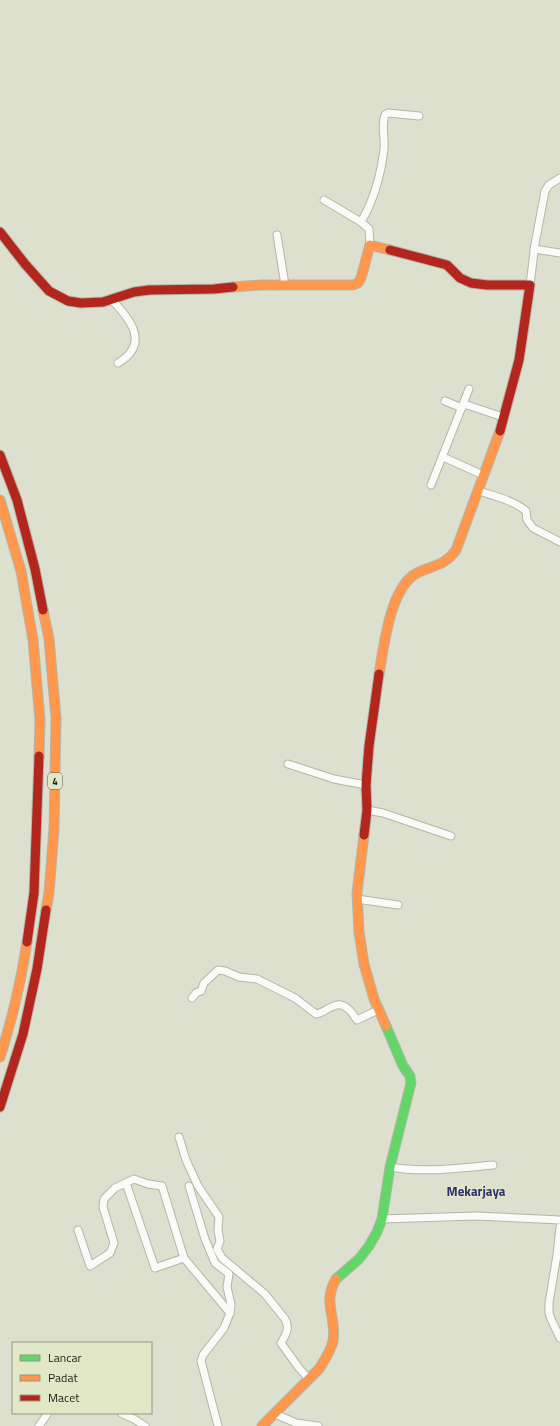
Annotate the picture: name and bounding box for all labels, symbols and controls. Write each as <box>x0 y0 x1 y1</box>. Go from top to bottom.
road number: 4 <box>48 773 62 789</box>
district label: Mekarjaya <box>447 1181 506 1201</box>
legend <box>12 1342 152 1414</box>
text: Lancar <box>48 1348 82 1367</box>
text: Padat <box>48 1368 78 1387</box>
text: Macet <box>48 1388 80 1407</box>

